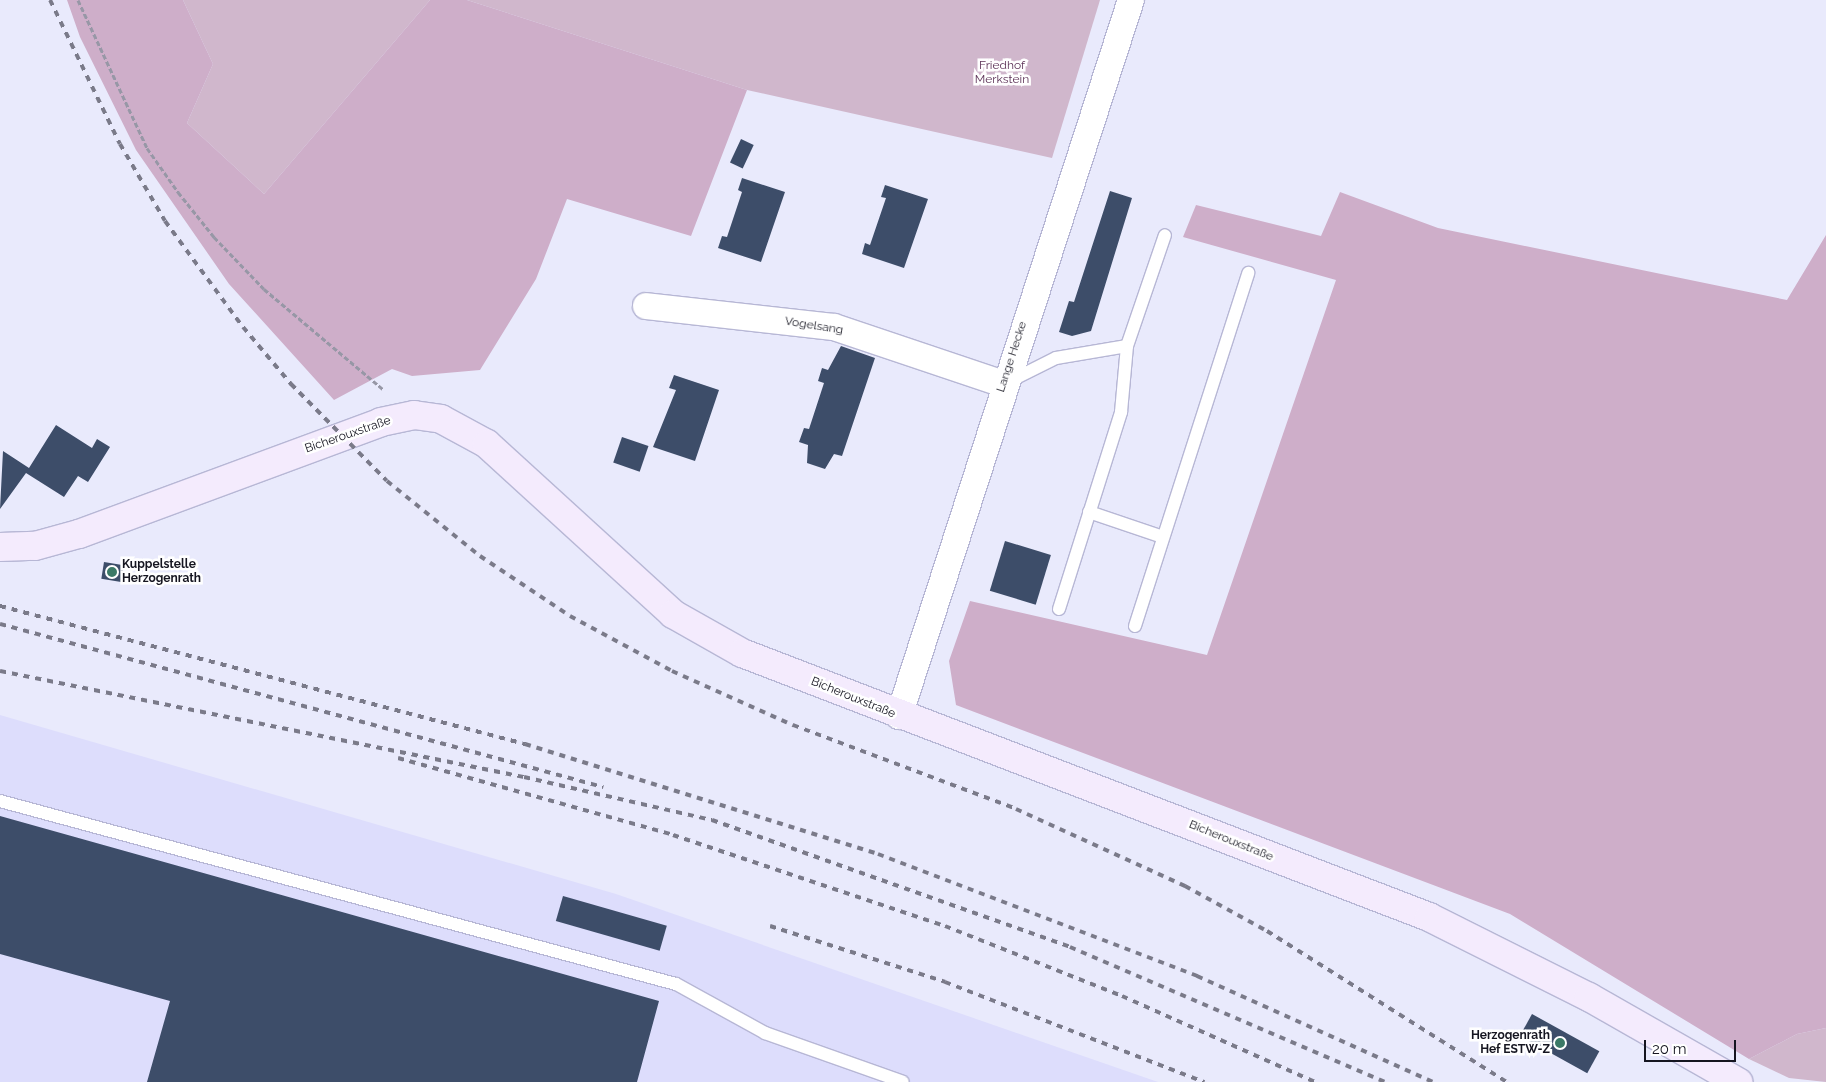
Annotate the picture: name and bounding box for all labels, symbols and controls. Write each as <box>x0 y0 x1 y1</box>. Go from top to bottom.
park label: Friedhof Merkstein <box>975 59 1029 87</box>
street label: Vogelsang <box>784 314 844 338</box>
street label: Lange Hecke <box>994 320 1030 394</box>
street label: Bicherouxstraße <box>303 414 393 456</box>
place label: Kuppelstelle Herzogenrath <box>122 558 201 586</box>
marker: Kuppelstelle Herzogenrath <box>106 566 118 578</box>
street label: Bicherouxstraße <box>809 675 897 721</box>
street label: Bicherouxstraße <box>1187 818 1275 864</box>
place label: Herzogenrath Hef ESTW-Z <box>1471 1029 1550 1057</box>
scale bar <box>1646 1030 1738 1062</box>
marker: Herzogenrath Hef ESTW-Z <box>1554 1037 1566 1049</box>
text: 20 m <box>1652 1040 1687 1058</box>

